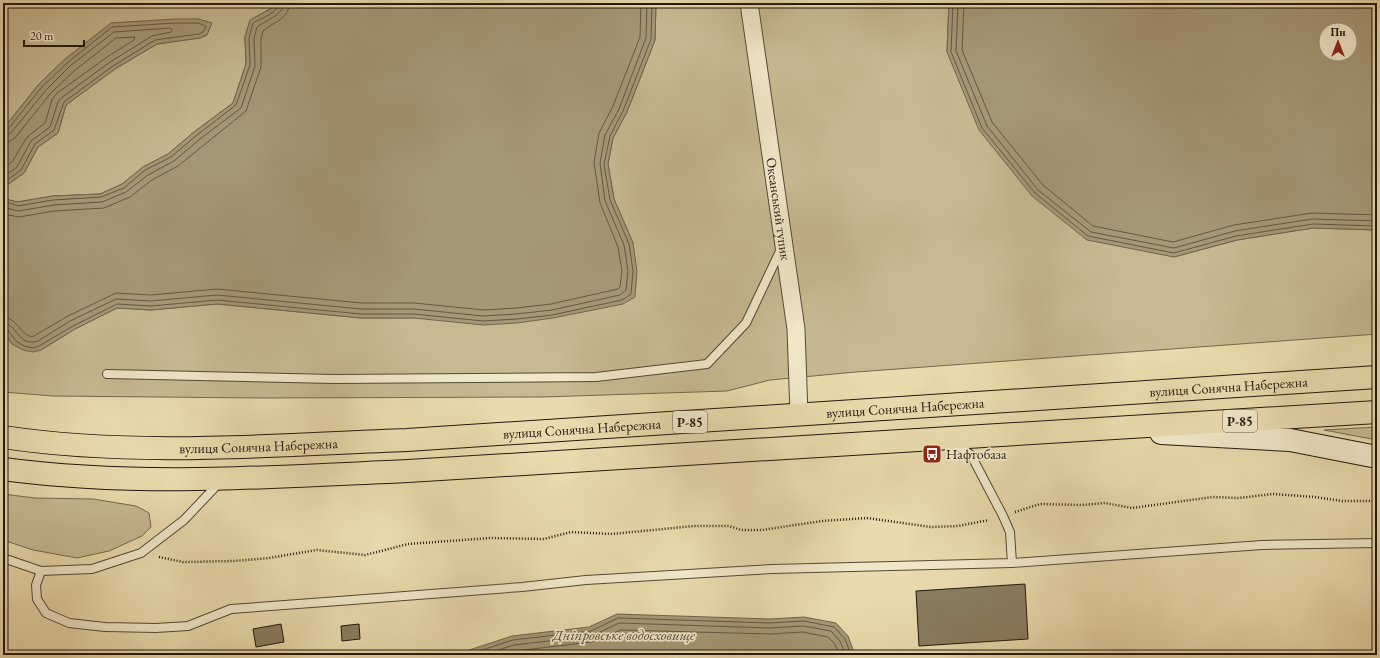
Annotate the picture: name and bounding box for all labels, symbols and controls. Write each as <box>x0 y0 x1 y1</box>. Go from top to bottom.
scale bar <box>24 22 84 48</box>
north arrow <box>1318 22 1358 62</box>
text: Пн <box>1330 25 1346 39</box>
text: 20 m <box>30 28 54 44</box>
street label: Океанський тупик <box>762 156 795 262</box>
street label: вулиця Сонячна Набережна <box>1149 372 1309 401</box>
street label: вулиця Сонячна Набережна <box>826 393 985 422</box>
road number: Р-85 <box>1223 410 1257 432</box>
road number: Р-85 <box>673 411 707 433</box>
street label: вулиця Сонячна Набережна <box>502 414 662 443</box>
street label: вулиця Сонячна Набережна <box>179 434 339 457</box>
bus stop icon: Нафтобаза <box>921 443 943 465</box>
place label: Нафтобаза <box>946 445 1007 463</box>
water label: Дніпровське водосховище <box>552 625 696 644</box>

